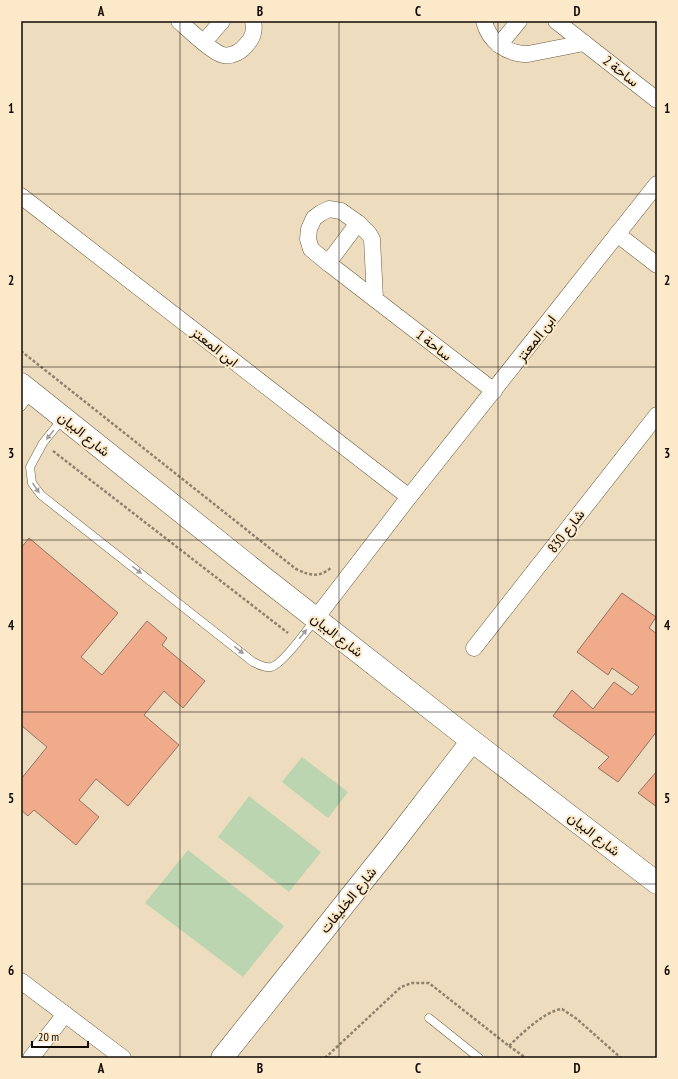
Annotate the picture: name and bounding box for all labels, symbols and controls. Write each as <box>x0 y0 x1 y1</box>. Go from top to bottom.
text: A <box>97 3 105 20</box>
text: B <box>257 3 263 20</box>
text: C <box>415 3 421 20</box>
text: D <box>574 3 581 20</box>
street label: ساحة 2 <box>599 51 643 91</box>
text: 1 <box>8 100 14 117</box>
text: 1 <box>664 100 670 117</box>
text: 2 <box>8 272 14 289</box>
text: 2 <box>664 272 670 289</box>
street label: ابن المعتز <box>512 311 560 366</box>
street label: ابن المعتز <box>187 323 242 371</box>
street label: ساحة 1 <box>412 325 456 365</box>
street label: شارع البيان <box>53 408 114 462</box>
one-way arrow <box>46 429 55 440</box>
text: 3 <box>8 445 14 462</box>
text: 3 <box>664 445 670 462</box>
one-way arrow <box>32 483 40 493</box>
street label: شارع 830 <box>544 506 590 557</box>
one-way arrow <box>131 566 142 575</box>
street label: شارع البيان <box>306 609 367 663</box>
text: 4 <box>8 617 15 634</box>
text: 4 <box>664 617 671 634</box>
one-way arrow <box>299 629 307 640</box>
one-way arrow <box>234 646 244 654</box>
text: 5 <box>8 790 14 807</box>
text: 5 <box>664 790 670 807</box>
street label: شارع البيان <box>563 808 624 862</box>
street label: شارع الخليفات <box>316 863 382 938</box>
text: 6 <box>8 962 14 979</box>
text: 6 <box>664 962 670 979</box>
scale bar <box>32 1023 88 1049</box>
text: 20 m <box>38 1029 59 1044</box>
text: A <box>97 1060 105 1077</box>
text: B <box>257 1060 263 1077</box>
text: C <box>415 1060 421 1077</box>
text: D <box>574 1060 581 1077</box>

